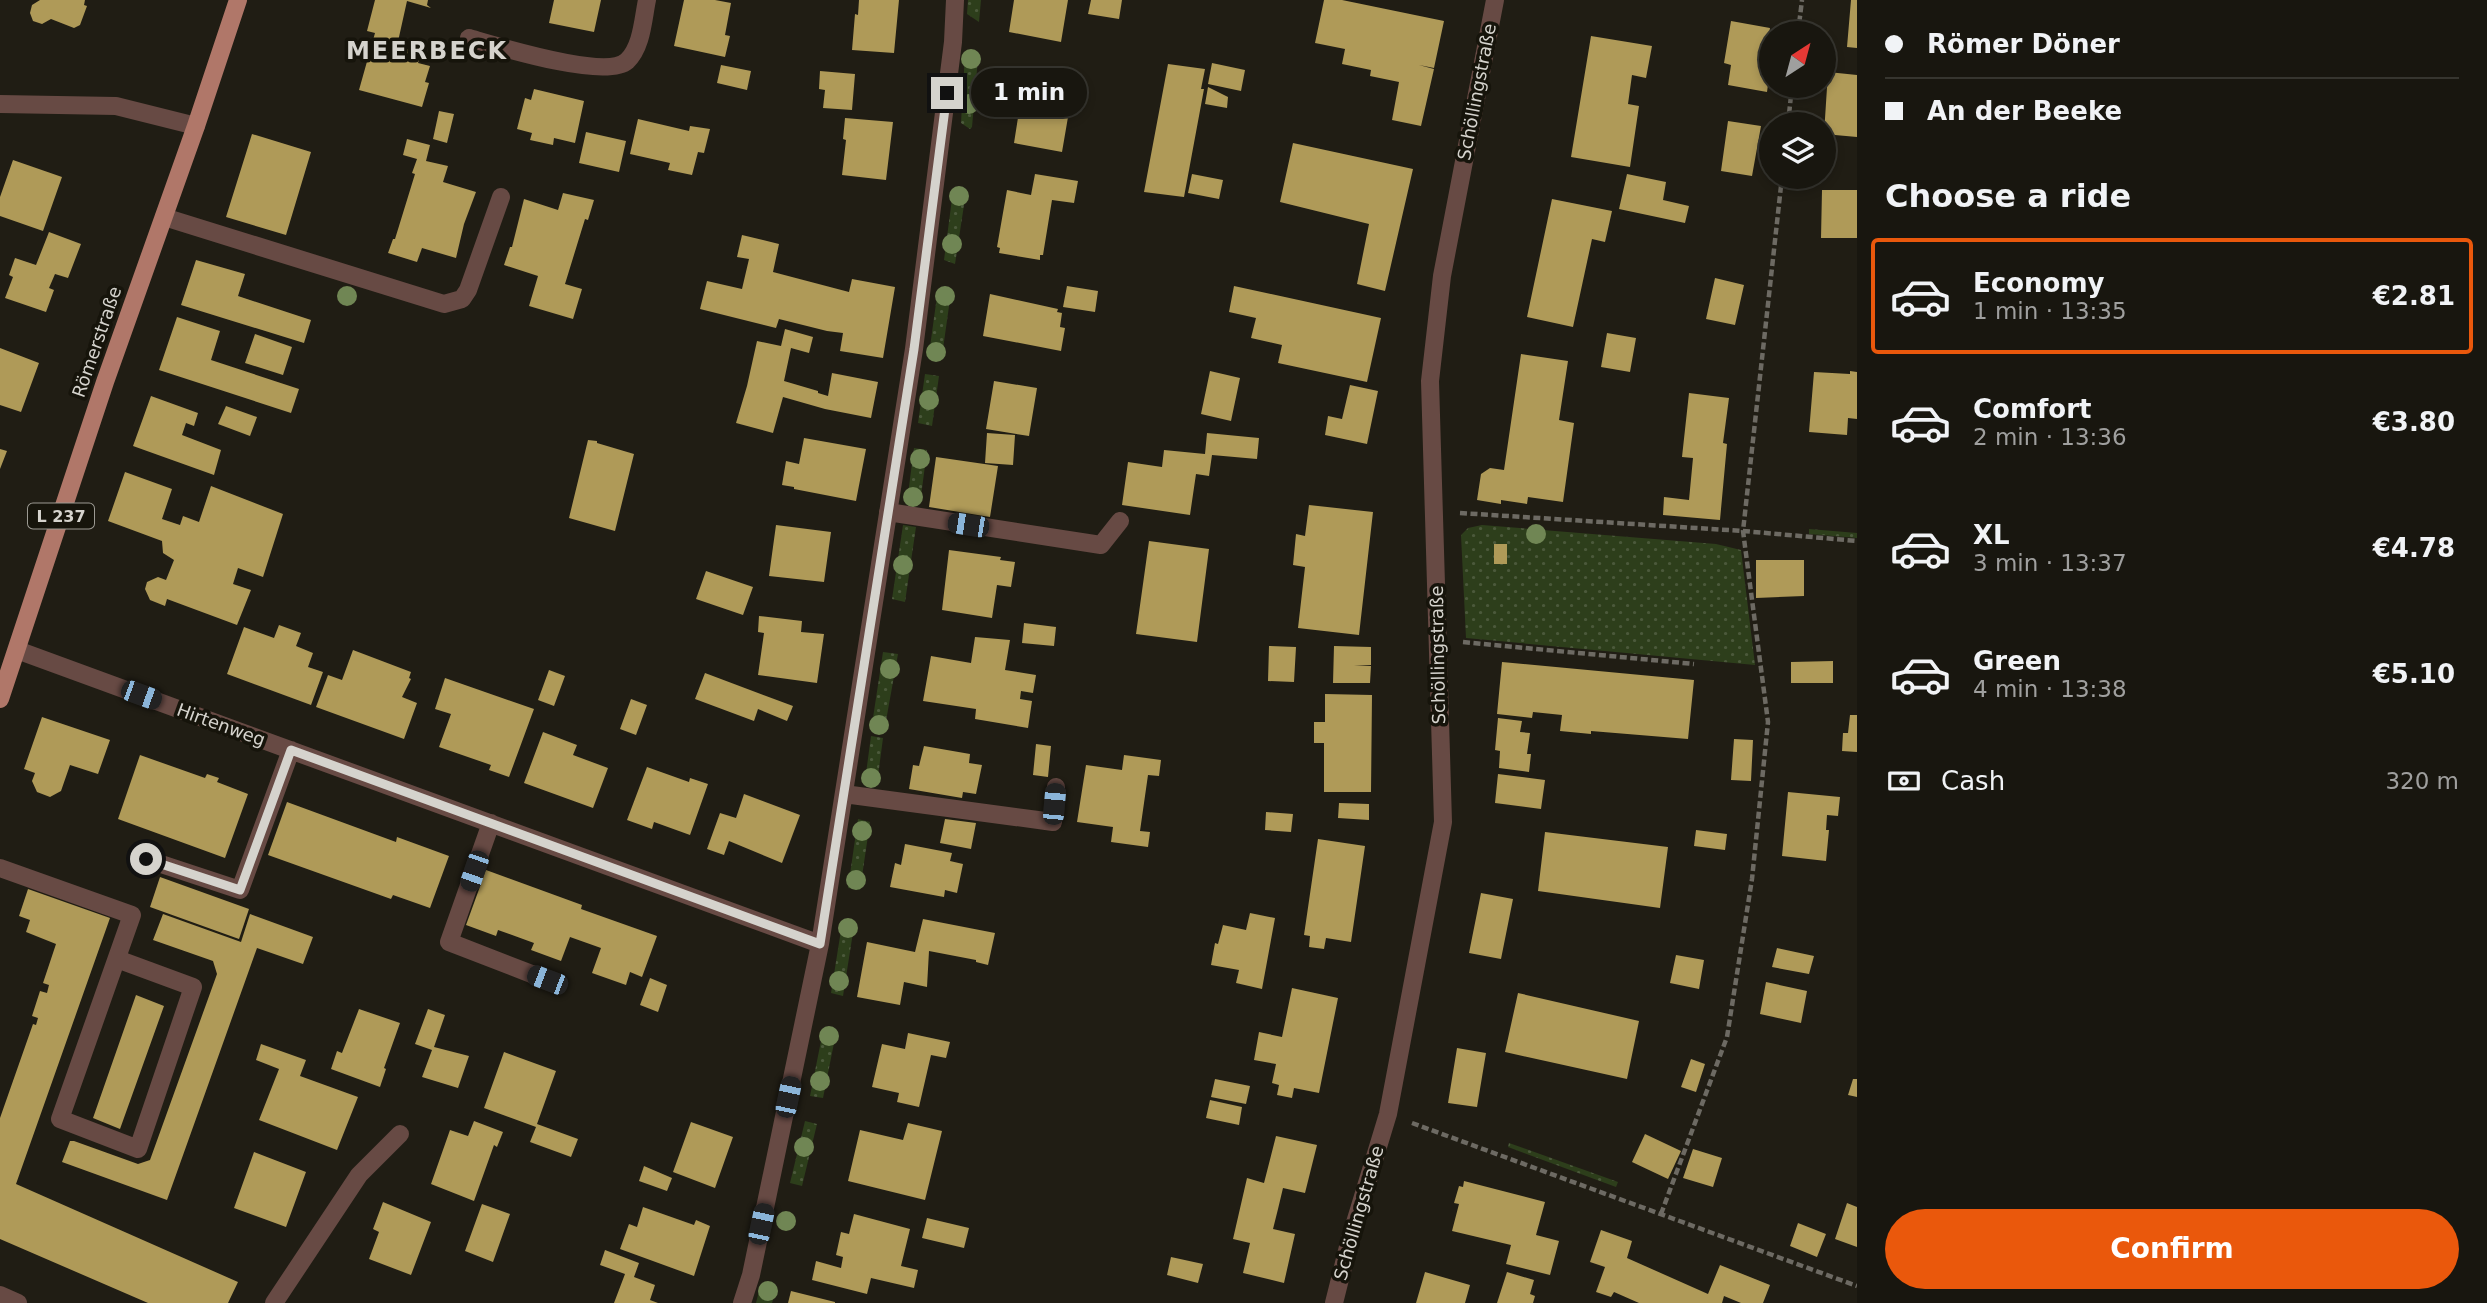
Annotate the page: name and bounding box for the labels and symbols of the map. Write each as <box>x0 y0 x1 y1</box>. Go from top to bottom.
north arrow <box>1759 21 1836 98</box>
street label: Schöllingstraße <box>1453 22 1500 162</box>
district label: MEERBECK <box>346 37 508 65</box>
callout: 1 min <box>972 68 1087 118</box>
route end <box>931 77 963 109</box>
street label: Römerstraße <box>68 284 125 400</box>
road number: L 237 <box>28 503 94 528</box>
car <box>946 511 991 539</box>
street label: Schöllingstraße <box>1426 585 1449 725</box>
car <box>118 678 165 712</box>
street label: Hirtenweg <box>174 699 268 750</box>
car <box>1042 782 1067 826</box>
route start <box>130 843 162 875</box>
car <box>458 848 491 894</box>
car <box>524 963 571 997</box>
car <box>774 1074 803 1120</box>
street label: Schöllingstraße <box>1329 1143 1388 1282</box>
car <box>747 1201 776 1247</box>

